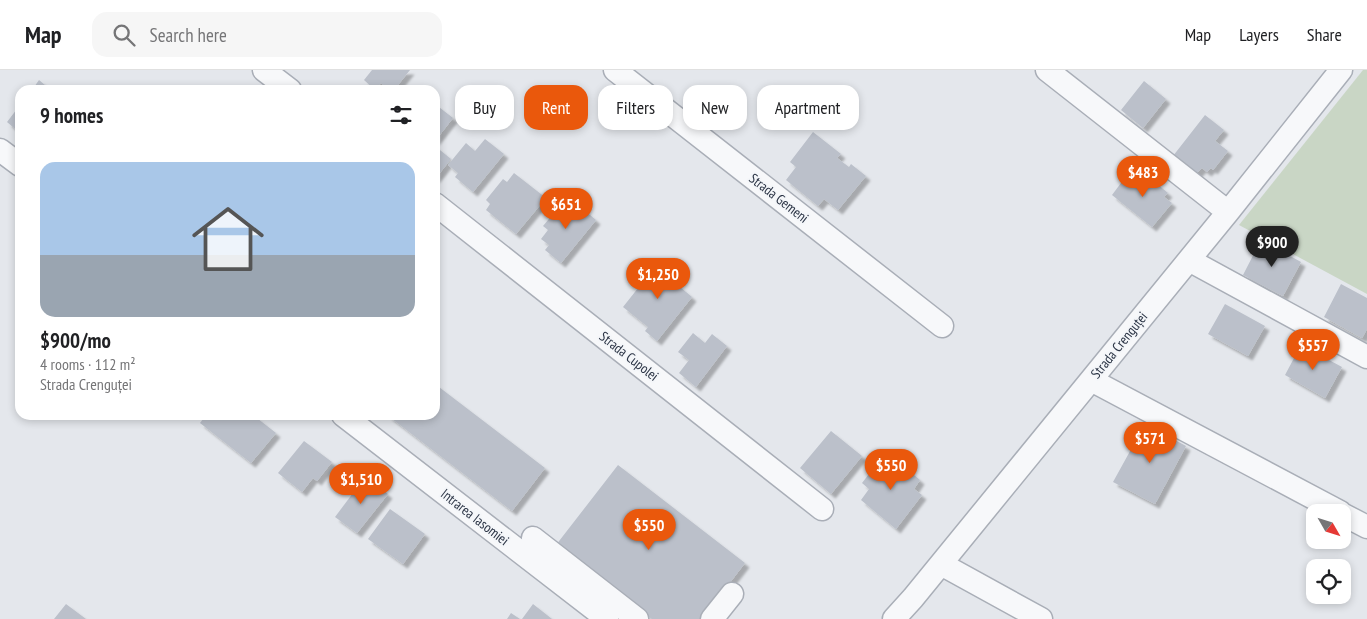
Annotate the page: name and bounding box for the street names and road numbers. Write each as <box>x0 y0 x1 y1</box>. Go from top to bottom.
street label: Strada Gemeni <box>746 169 812 227</box>
street label: Strada Crenguței <box>1087 308 1151 382</box>
street label: Strada Cupolei <box>596 327 662 385</box>
street label: Intrarea Iasomiei <box>437 485 513 549</box>

